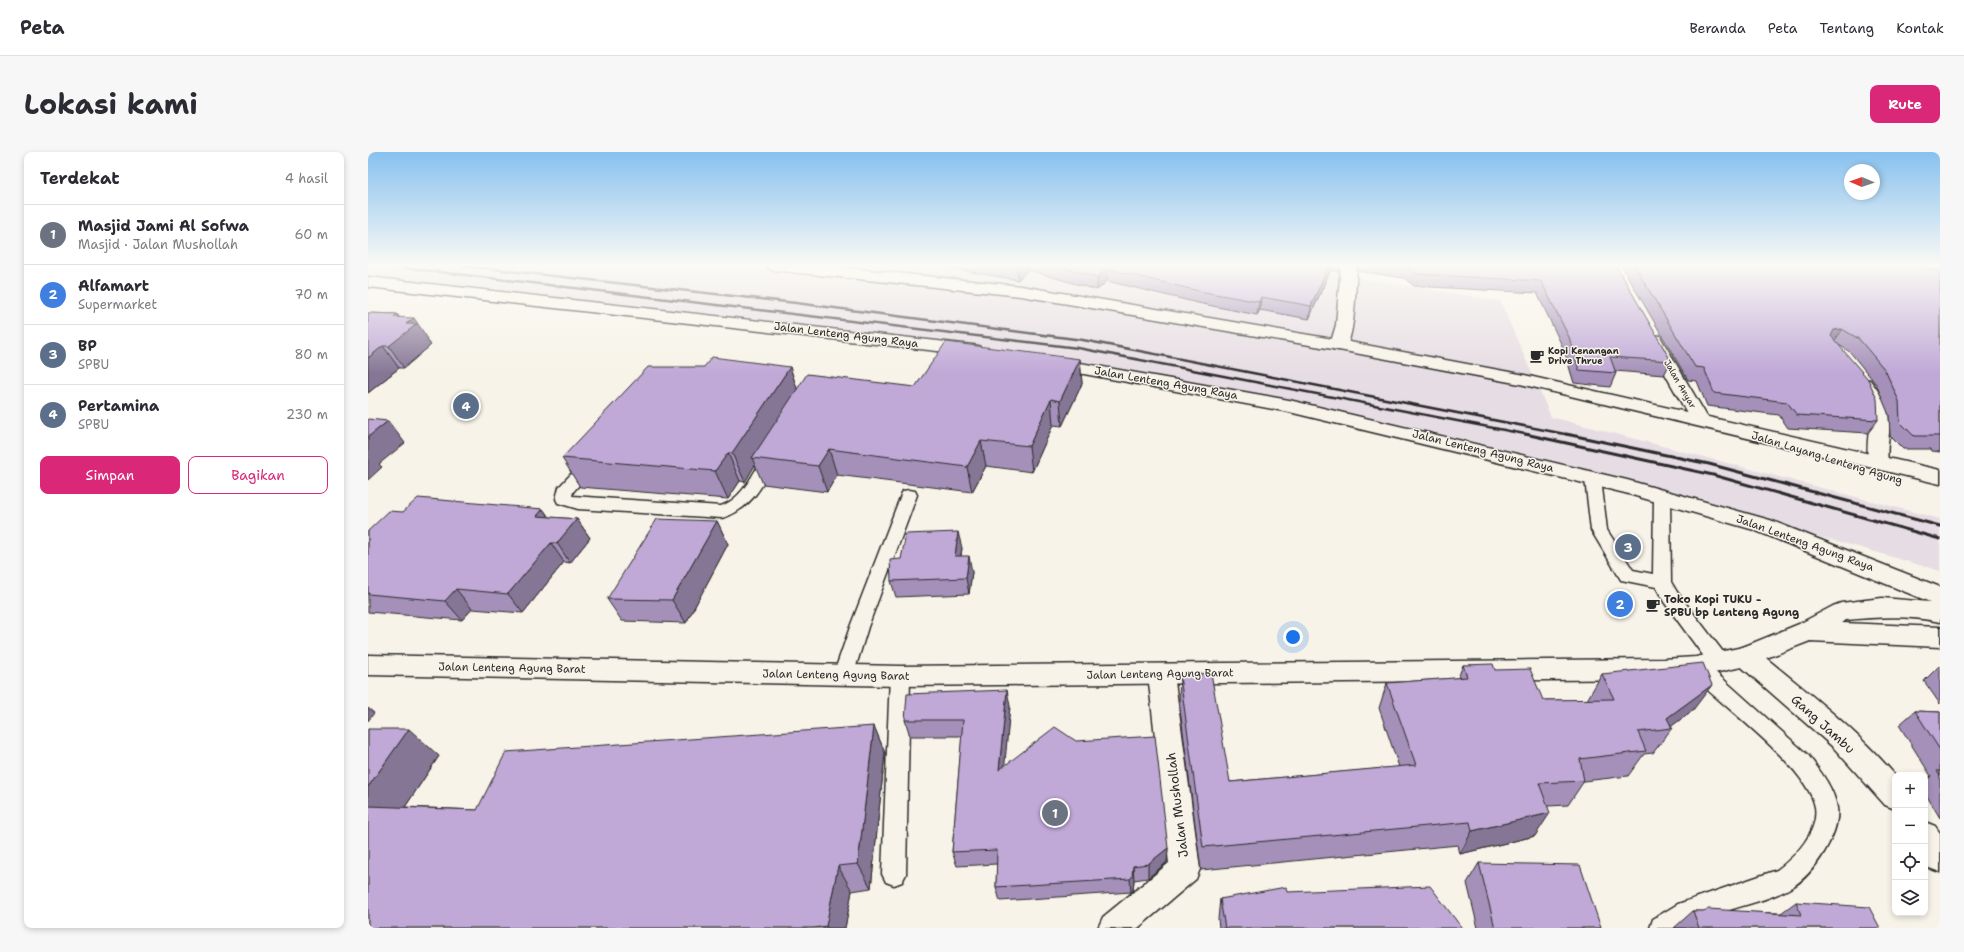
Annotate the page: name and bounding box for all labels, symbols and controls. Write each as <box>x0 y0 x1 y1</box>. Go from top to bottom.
text: Peta <box>20 15 65 40</box>
text: Beranda <box>1689 19 1746 37</box>
text: Peta <box>1768 19 1798 37</box>
text: Tentang <box>1820 19 1874 37</box>
text: Kontak <box>1896 19 1944 37</box>
text: Lokasi kami <box>24 85 198 123</box>
button: Rute <box>1870 85 1940 123</box>
north arrow <box>1844 164 1880 200</box>
text: Terdekat <box>40 167 120 189</box>
text: 4 hasil <box>285 170 328 187</box>
text: Masjid Jami Al Sofwa <box>78 216 249 236</box>
text: 1 <box>50 226 56 243</box>
text: 60 m <box>295 226 328 243</box>
text: Masjid · Jalan Mushollah <box>78 236 238 253</box>
text: Alfamart <box>78 276 149 296</box>
text: 2 <box>48 286 58 303</box>
text: 70 m <box>294 286 328 303</box>
text: Supermarket <box>78 296 157 313</box>
street label: Jalan Lenteng Agung Raya <box>773 319 919 351</box>
text: BP <box>78 336 97 356</box>
place label: Kopi Kenangan Drive Thrue <box>1548 345 1619 367</box>
text: 3 <box>48 346 58 363</box>
text: 80 m <box>294 346 328 363</box>
cafe icon: Kopi Kenangan Drive Thrue <box>1529 348 1545 364</box>
text: SPBU <box>78 356 109 373</box>
street label: Jalan Anyar <box>1661 357 1699 411</box>
street label: Jalan Lenteng Agung Raya <box>1093 363 1239 403</box>
pin: 4 <box>453 391 479 421</box>
text: Pertamina <box>78 396 159 416</box>
text: 4 <box>48 406 58 423</box>
text: 230 m <box>286 406 328 423</box>
text: SPBU <box>78 416 109 433</box>
street label: Jalan Lenteng Agung Raya <box>1411 426 1556 476</box>
street label: Jalan Layang Lenteng Agung <box>1750 428 1905 488</box>
button: Simpan <box>40 456 180 494</box>
button: Bagikan <box>188 456 328 494</box>
street label: Jalan Lenteng Agung Raya <box>1734 511 1876 575</box>
pin: 3 <box>1615 532 1641 562</box>
pin: 2 <box>1607 589 1633 619</box>
place label: Toko Kopi TUKU - SPBU bp Lenteng Agung <box>1664 592 1799 620</box>
cafe icon: Toko Kopi TUKU - SPBU bp Lenteng Agung <box>1645 597 1661 613</box>
your location <box>1283 627 1303 647</box>
street label: Jalan Lenteng Agung Barat <box>438 659 586 677</box>
street label: Jalan Lenteng Agung Barat <box>1086 665 1234 683</box>
street label: Jalan Lenteng Agung Barat <box>762 666 910 684</box>
street label: Gang Jambu <box>1787 691 1859 757</box>
street label: Jalan Mushollah <box>1162 752 1192 858</box>
map controls <box>1892 772 1928 916</box>
button: + <box>1892 772 1928 808</box>
pin: 1 <box>1042 798 1068 828</box>
button: − <box>1892 808 1928 844</box>
button: locate <box>1892 844 1928 880</box>
button: layers <box>1892 880 1928 916</box>

